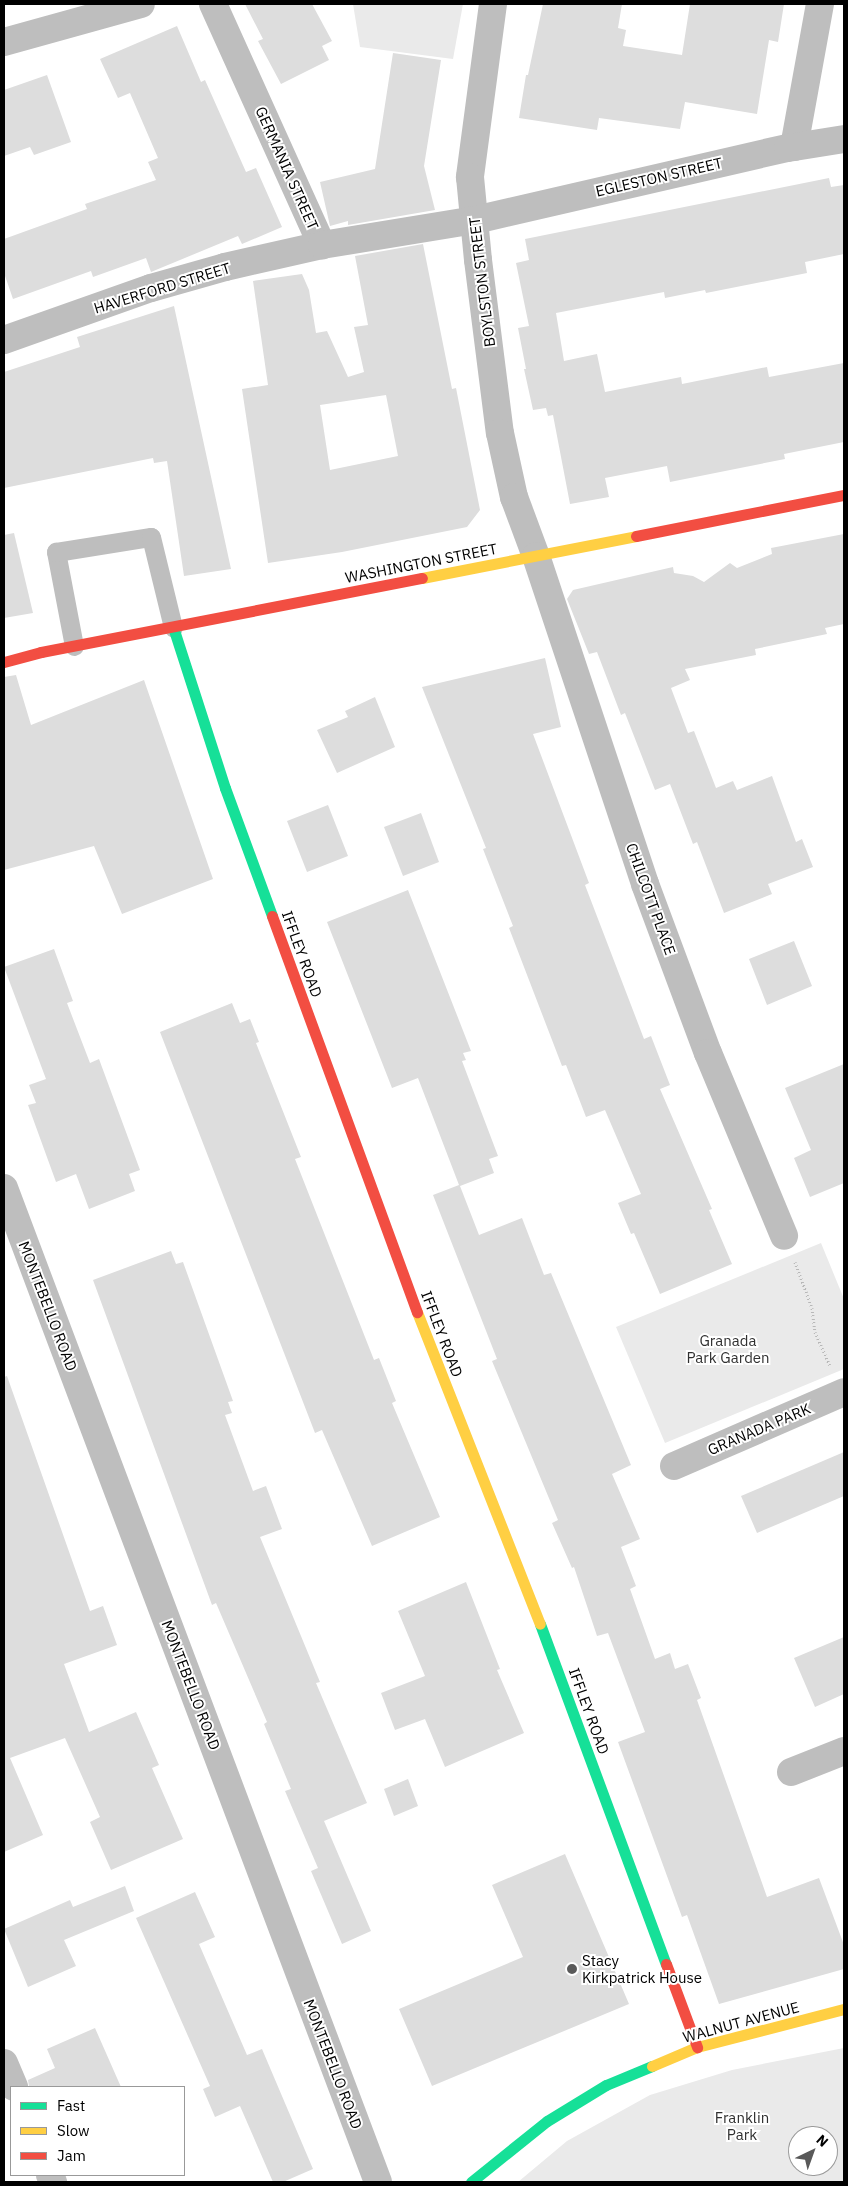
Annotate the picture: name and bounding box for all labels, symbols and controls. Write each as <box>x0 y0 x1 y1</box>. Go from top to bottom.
street label: GERMANIA STREET <box>252 104 322 232</box>
street label: EGLESTON STREET <box>594 154 724 200</box>
street label: BOYLSTON STREET <box>465 216 499 348</box>
street label: HAVERFORD STREET <box>92 259 232 317</box>
street label: WASHINGTON STREET <box>343 539 499 587</box>
street label: CHILCOTT PLACE <box>622 841 680 957</box>
street label: IFFLEY ROAD <box>278 908 326 1000</box>
street label: MONTEBELLO ROAD <box>15 1239 81 1373</box>
street label: IFFLEY ROAD <box>417 1288 467 1380</box>
park label: Granada Park Garden <box>686 1331 770 1366</box>
street label: GRANADA PARK <box>705 1399 813 1459</box>
street label: MONTEBELLO ROAD <box>158 1618 224 1752</box>
street label: IFFLEY ROAD <box>565 1665 613 1757</box>
place label: Stacy Kirkpatrick House <box>582 1951 702 1986</box>
marker: Stacy Kirkpatrick House <box>566 1963 578 1975</box>
street label: MONTEBELLO ROAD <box>300 1997 366 2131</box>
street label: WALNUT AVENUE <box>681 1998 801 2046</box>
legend <box>10 2086 185 2176</box>
text: Fast <box>57 2096 85 2115</box>
park label: Franklin Park <box>715 2108 769 2143</box>
text: Slow <box>57 2121 90 2140</box>
north arrow <box>788 2126 838 2176</box>
text: N <box>813 2131 832 2151</box>
text: Jam <box>57 2146 86 2165</box>

